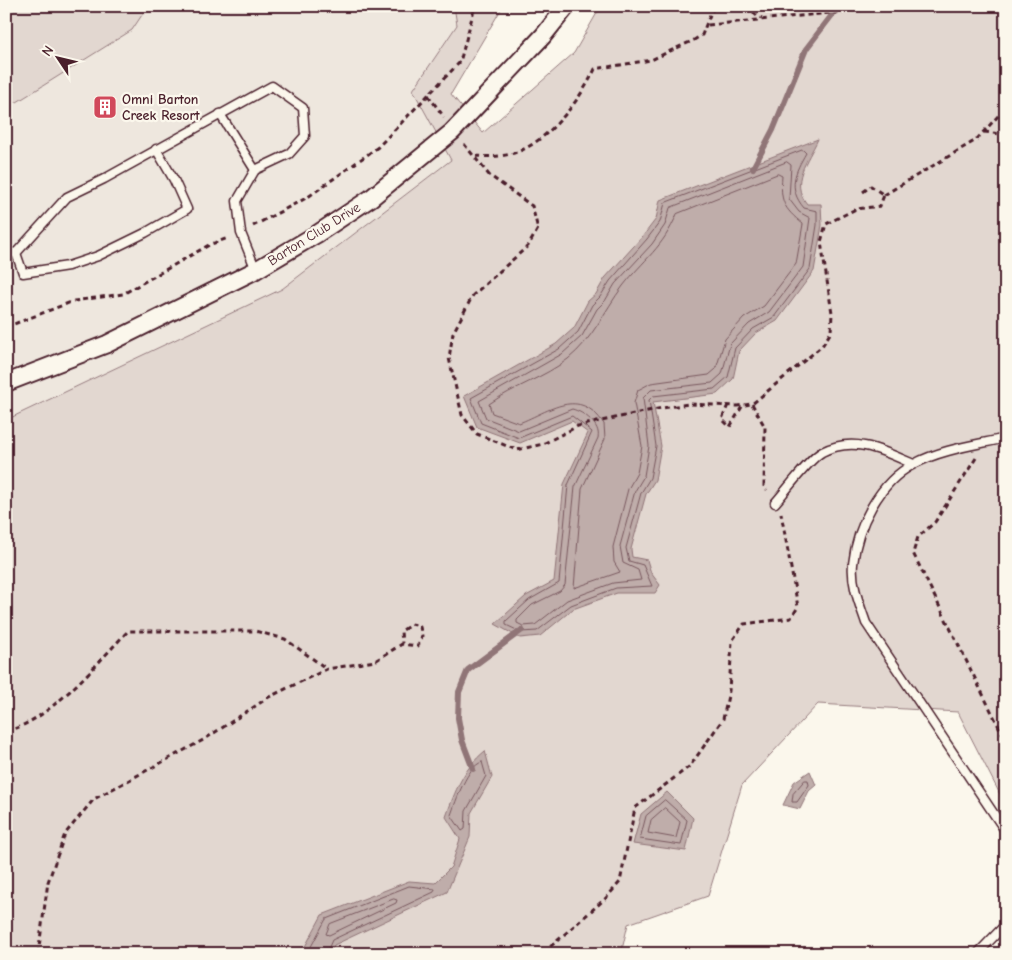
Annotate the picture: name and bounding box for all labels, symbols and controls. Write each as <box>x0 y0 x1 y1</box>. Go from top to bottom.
north arrow <box>32 32 82 82</box>
text: N <box>38 42 57 59</box>
place label: Omni Barton Creek Resort <box>122 91 200 124</box>
building icon: Omni Barton Creek Resort <box>92 94 118 120</box>
street label: Barton Club Drive <box>265 199 363 269</box>

